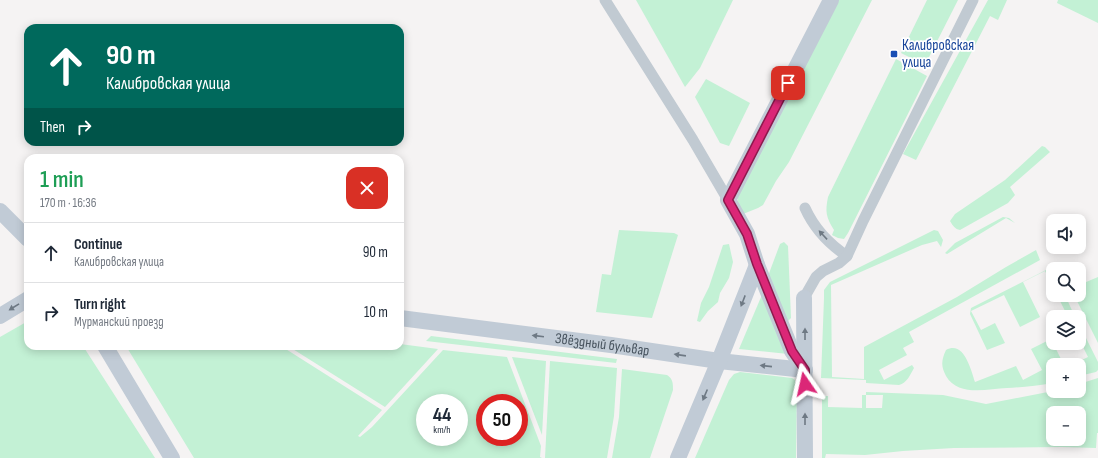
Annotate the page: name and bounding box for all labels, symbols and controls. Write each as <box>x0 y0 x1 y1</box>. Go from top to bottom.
place label: Калибровская улица <box>902 36 974 72</box>
text: 90 m <box>106 39 156 72</box>
icon: ahead <box>40 40 92 92</box>
marker: Калибровская улица <box>889 49 899 59</box>
pin <box>771 66 805 100</box>
icon: arrive <box>777 72 799 94</box>
text: Калибровская улица <box>106 73 231 94</box>
icon: right <box>73 116 95 138</box>
text: Then <box>40 118 65 137</box>
text: 1 min <box>40 165 84 194</box>
button: close <box>346 167 388 209</box>
text: 170 m · 16:36 <box>40 195 96 211</box>
map controls <box>1046 214 1086 446</box>
button: sound <box>1046 214 1086 254</box>
one-way arrow <box>818 230 828 240</box>
text: Continue <box>74 235 123 254</box>
icon: ahead <box>40 242 62 264</box>
text: 90 m <box>363 243 388 262</box>
text: Калибровская улица <box>74 254 164 270</box>
button: search <box>1046 262 1086 302</box>
text: Turn right <box>74 295 126 314</box>
one-way arrow <box>739 295 745 307</box>
icon: right <box>40 302 62 324</box>
text: 10 m <box>364 303 388 322</box>
one-way arrow <box>8 304 20 311</box>
button: layers <box>1046 310 1086 350</box>
text: Мурманский проезд <box>74 314 164 330</box>
one-way arrow <box>802 327 808 340</box>
street label: Звёздный бульвар <box>554 328 651 360</box>
one-way arrow <box>532 333 544 339</box>
one-way arrow <box>674 352 686 358</box>
button: + <box>1046 358 1086 398</box>
one-way arrow <box>760 362 772 369</box>
position arrow <box>784 363 826 405</box>
one-way arrow <box>701 389 707 401</box>
speed limit sign: 50 <box>476 394 528 446</box>
text: 44 <box>433 403 451 427</box>
button: − <box>1046 406 1086 446</box>
one-way arrow <box>802 412 808 425</box>
text: km/h <box>433 424 451 436</box>

